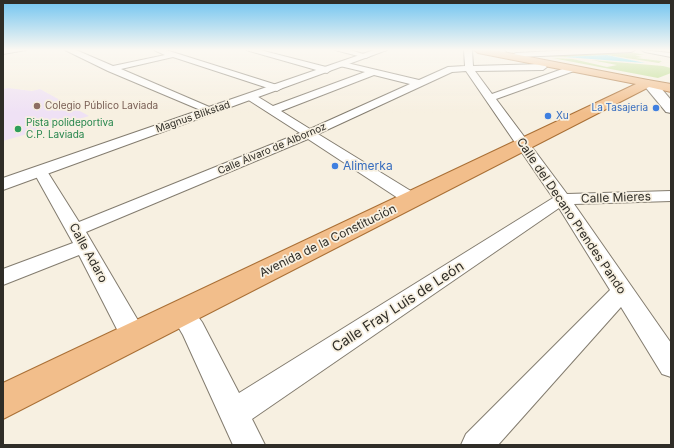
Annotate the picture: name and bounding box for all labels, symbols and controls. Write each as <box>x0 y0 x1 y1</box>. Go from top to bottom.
street label: Magnus Blikstad <box>154 99 232 135</box>
place label: Colegio Público Laviada <box>45 100 158 112</box>
marker: Colegio Público Laviada <box>32 101 42 111</box>
place label: La Tasajeria <box>591 102 648 114</box>
marker: La Tasajeria <box>651 103 661 113</box>
place label: Xu <box>556 110 569 122</box>
marker: Xu <box>543 111 553 121</box>
place label: Pista polideportiva C.P. Laviada <box>26 117 114 140</box>
street label: Calle Álvaro de Albornoz <box>216 121 328 177</box>
marker: Pista polideportiva C.P. Laviada <box>13 124 23 134</box>
street label: Calle del Decano Prendes Pando <box>513 135 629 297</box>
place label: Alimerka <box>343 159 393 173</box>
marker: Alimerka <box>330 161 340 171</box>
street label: Calle Mieres <box>581 190 651 206</box>
street label: Avenida de la Constitución <box>257 202 399 280</box>
street label: Calle Adaro <box>66 221 110 285</box>
street label: Calle Fray Luis de León <box>329 258 467 356</box>

